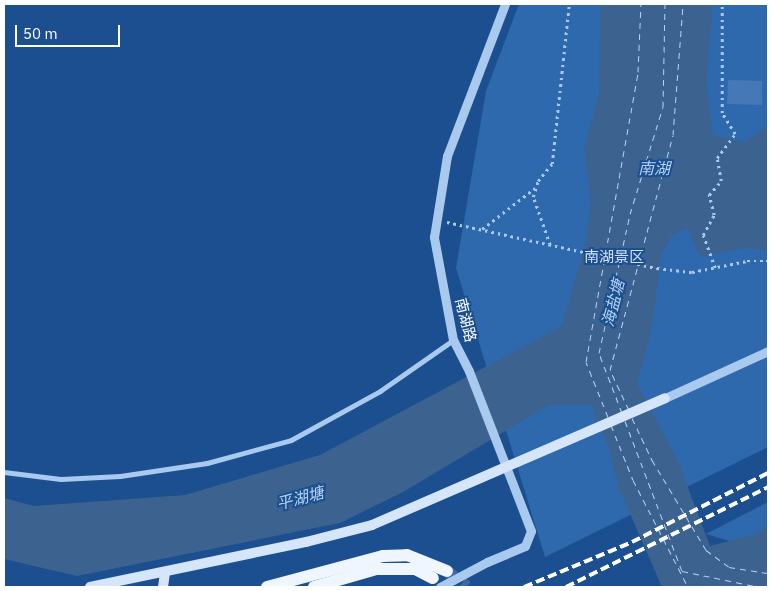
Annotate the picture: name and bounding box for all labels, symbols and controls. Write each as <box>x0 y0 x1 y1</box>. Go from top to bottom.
scale bar <box>18 15 122 47</box>
text: 50 m <box>23 24 58 43</box>
water label: 南湖 <box>638 158 670 178</box>
park label: 南湖景区 <box>584 248 644 266</box>
water label: 海盐塘 <box>598 277 628 329</box>
street label: 南湖路 <box>452 296 480 344</box>
water label: 平湖塘 <box>274 483 326 513</box>

